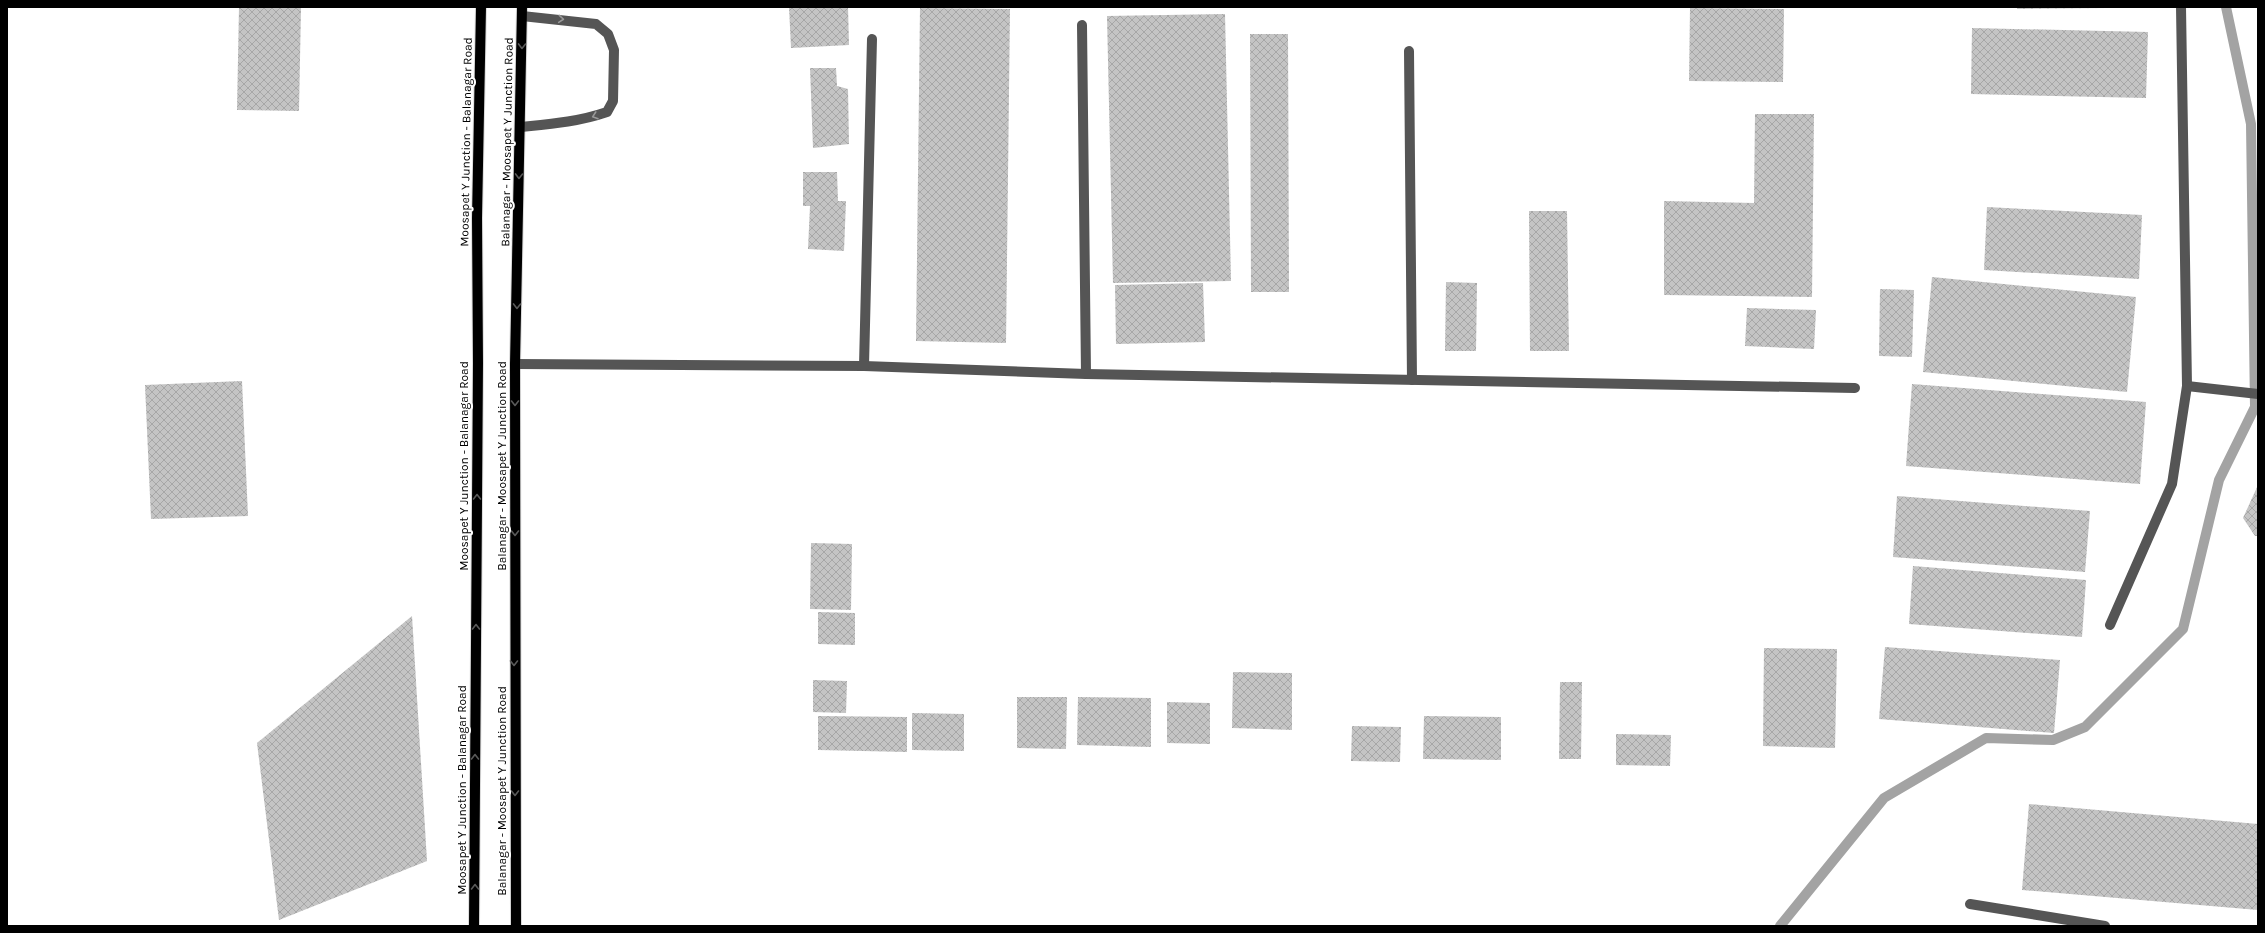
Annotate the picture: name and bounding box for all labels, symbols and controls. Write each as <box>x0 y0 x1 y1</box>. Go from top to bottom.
one-way arrow <box>558 15 564 24</box>
street label: Moosapet Y Junction - Balanagar Road <box>457 37 475 247</box>
street label: Balanagar - Moosapet Y Junction Road <box>498 37 516 247</box>
one-way arrow <box>518 43 526 49</box>
one-way arrow <box>591 111 598 119</box>
one-way arrow <box>515 173 523 179</box>
one-way arrow <box>512 303 521 309</box>
street label: Moosapet Y Junction - Balanagar Road <box>457 361 471 571</box>
street label: Balanagar - Moosapet Y Junction Road <box>495 361 509 571</box>
one-way arrow <box>511 400 519 406</box>
one-way arrow <box>473 494 481 500</box>
one-way arrow <box>511 530 519 536</box>
one-way arrow <box>472 624 480 630</box>
one-way arrow <box>510 660 518 666</box>
street label: Moosapet Y Junction - Balanagar Road <box>455 685 469 895</box>
street label: Balanagar - Moosapet Y Junction Road <box>495 686 509 896</box>
one-way arrow <box>471 754 479 760</box>
one-way arrow <box>511 790 519 796</box>
one-way arrow <box>470 884 479 890</box>

